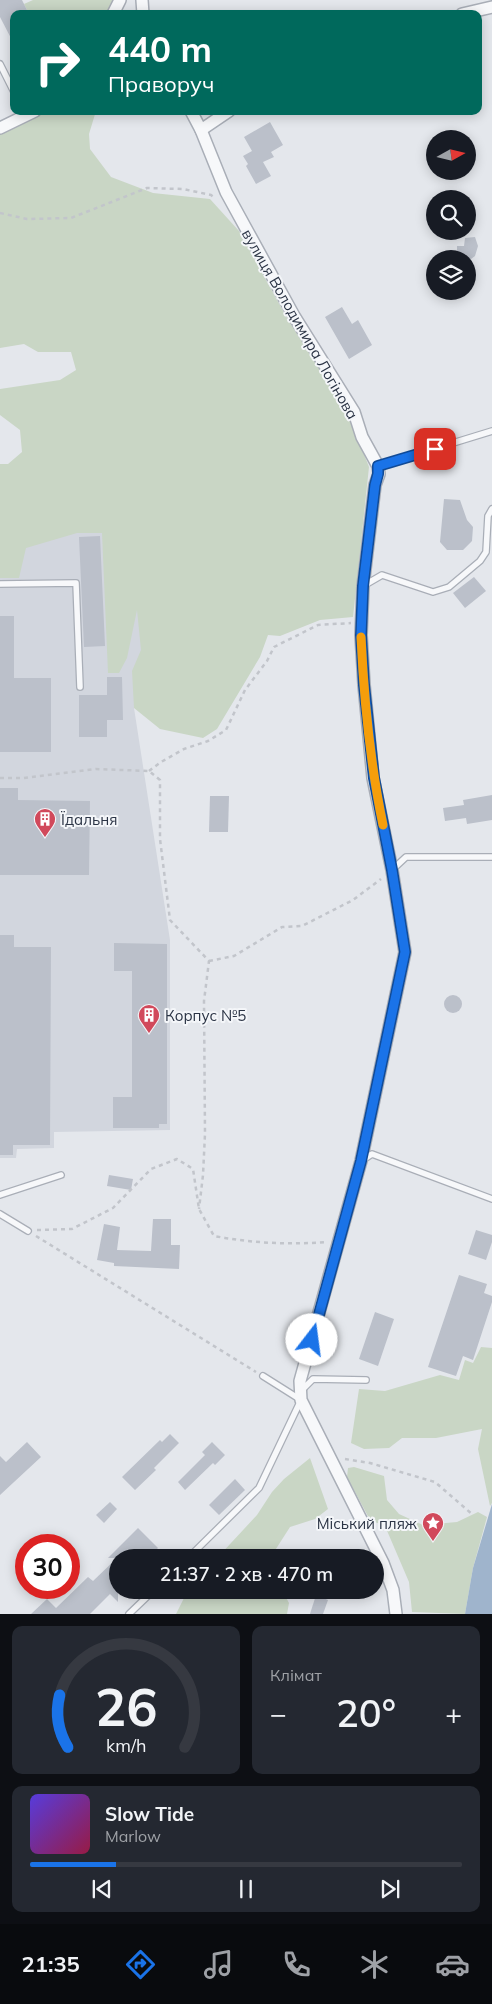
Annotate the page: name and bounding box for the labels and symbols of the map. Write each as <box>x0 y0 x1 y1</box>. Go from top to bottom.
north arrow <box>426 130 476 180</box>
street label: вулиця Володимира Логінова <box>238 226 362 422</box>
pin <box>414 428 456 470</box>
building icon: Їдальня <box>33 807 57 838</box>
place label: Їдальня <box>60 810 117 829</box>
building icon: Корпус №5 <box>137 1003 161 1034</box>
place label: Корпус №5 <box>165 1006 246 1025</box>
position arrow <box>285 1313 337 1365</box>
place icon: Міський пляж <box>421 1511 445 1542</box>
place label: Міський пляж <box>317 1514 418 1533</box>
speed limit sign: 30 <box>15 1534 80 1599</box>

